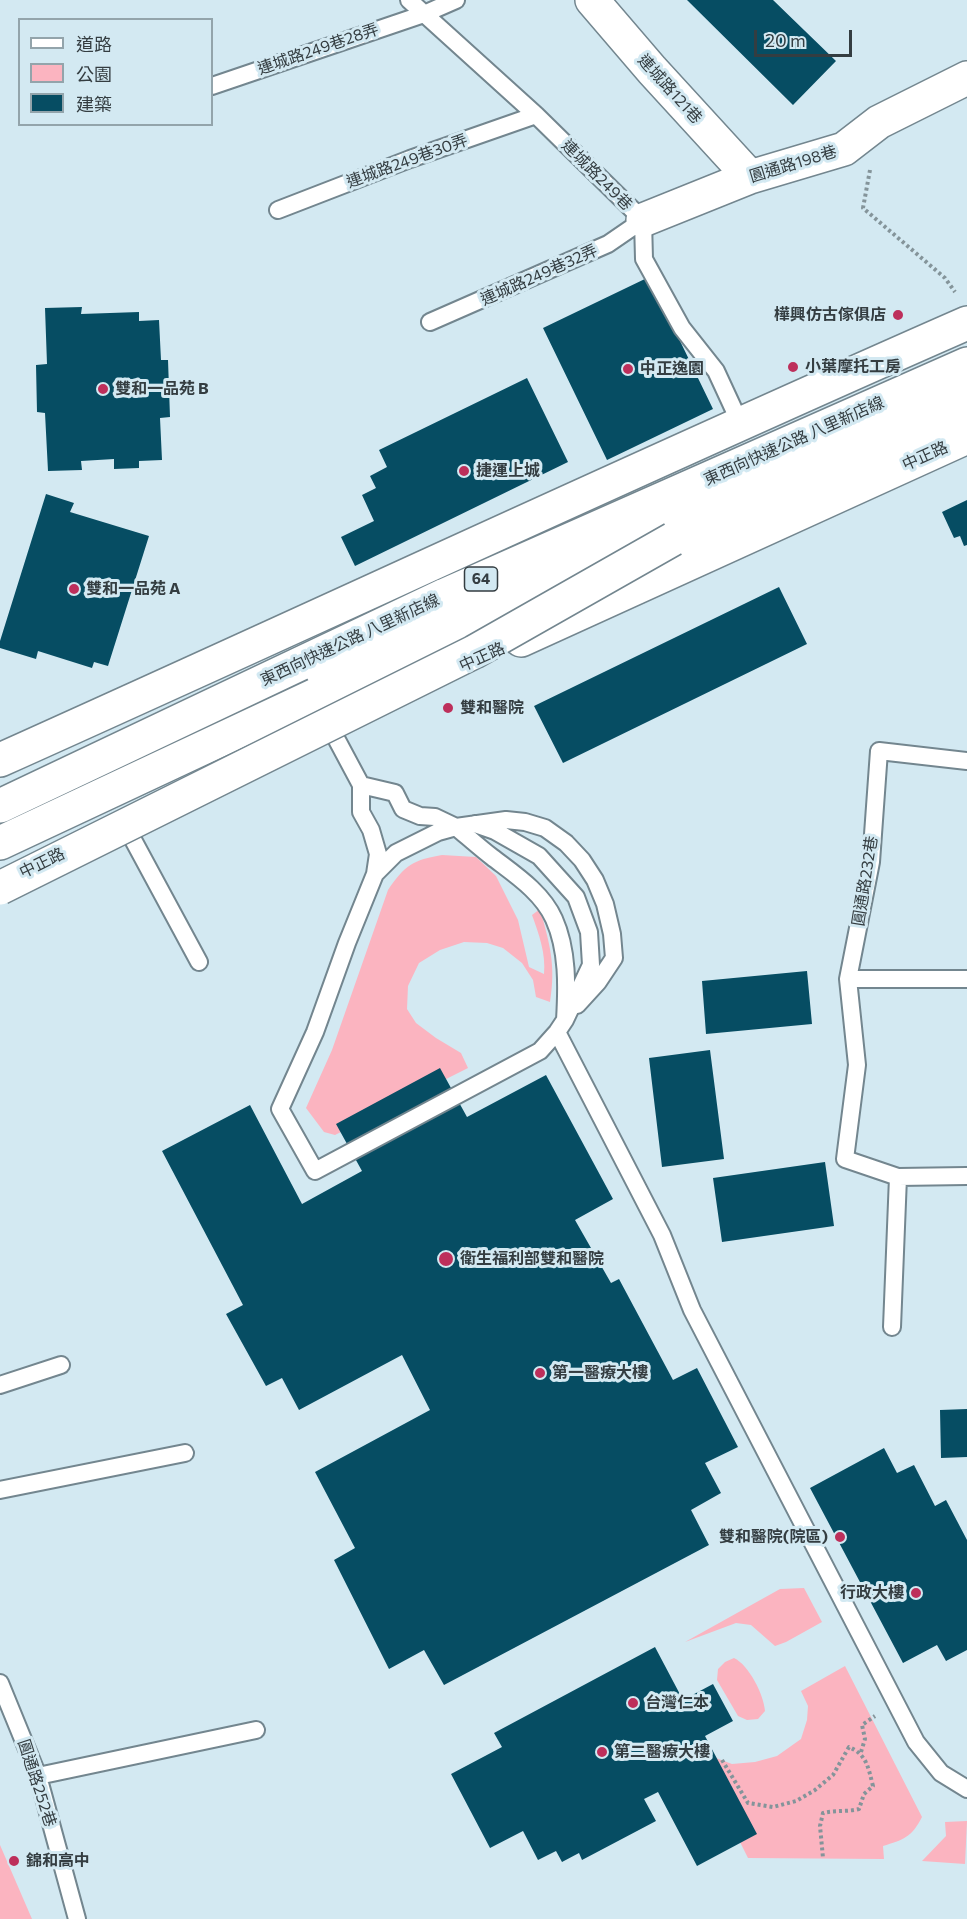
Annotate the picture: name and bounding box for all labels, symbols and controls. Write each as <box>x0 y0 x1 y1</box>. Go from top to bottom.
legend <box>18 18 213 126</box>
scale bar <box>757 18 854 56</box>
street label: 連城路249巷28弄 <box>255 19 381 79</box>
text: 20 m <box>765 29 806 51</box>
text: 道路 <box>76 33 112 55</box>
street label: 連城路121巷 <box>634 50 706 128</box>
text: 公園 <box>76 63 112 85</box>
text: 建築 <box>76 93 112 115</box>
street label: 連城路249巷30弄 <box>344 130 470 192</box>
street label: 連城路249巷 <box>558 136 636 214</box>
street label: 圓通路198巷 <box>747 142 839 186</box>
street label: 連城路249巷32弄 <box>478 241 600 309</box>
place label: 樺興仿古傢俱店 <box>774 305 886 325</box>
marker: 樺興仿古傢俱店 <box>891 308 905 322</box>
place label: 小葉摩托工房 <box>805 357 901 377</box>
place label: 中正逸園 <box>640 359 704 379</box>
marker: 小葉摩托工房 <box>786 360 800 374</box>
marker: 中正逸園 <box>621 362 635 376</box>
place label: 雙和一品苑 B <box>115 379 209 399</box>
marker: 雙和一品苑 B <box>96 382 110 396</box>
street label: 東西向快速公路 八里新店線 <box>701 393 887 489</box>
street label: 中正路 <box>899 437 951 475</box>
place label: 捷運上城 <box>476 461 540 481</box>
marker: 捷運上城 <box>457 464 471 478</box>
road number: 64 <box>464 567 498 591</box>
place label: 雙和一品苑 A <box>86 579 181 599</box>
marker: 雙和一品苑 A <box>67 582 81 596</box>
street label: 東西向快速公路 八里新店線 <box>258 590 442 690</box>
street label: 中正路 <box>456 638 508 676</box>
place label: 雙和醫院 <box>460 698 524 718</box>
marker: 雙和醫院 <box>441 701 455 715</box>
street label: 圓通路232巷 <box>848 835 882 927</box>
street label: 中正路 <box>16 844 68 882</box>
place label: 衛生福利部雙和醫院 <box>460 1249 604 1269</box>
marker: 衛生福利部雙和醫院 <box>437 1250 455 1268</box>
place label: 第一醫療大樓 <box>552 1363 648 1383</box>
marker: 第一醫療大樓 <box>533 1366 547 1380</box>
place label: 雙和醫院(院區) <box>719 1527 828 1547</box>
marker: 雙和醫院(院區) <box>833 1530 847 1544</box>
place label: 行政大樓 <box>840 1583 904 1603</box>
marker: 行政大樓 <box>909 1586 923 1600</box>
place label: 台灣仁本 <box>645 1693 709 1713</box>
marker: 台灣仁本 <box>626 1696 640 1710</box>
street label: 圓通路252巷 <box>14 1737 60 1829</box>
place label: 第二醫療大樓 <box>614 1742 710 1762</box>
marker: 第二醫療大樓 <box>595 1745 609 1759</box>
place label: 錦和高中 <box>26 1851 90 1871</box>
marker: 錦和高中 <box>7 1854 21 1868</box>

